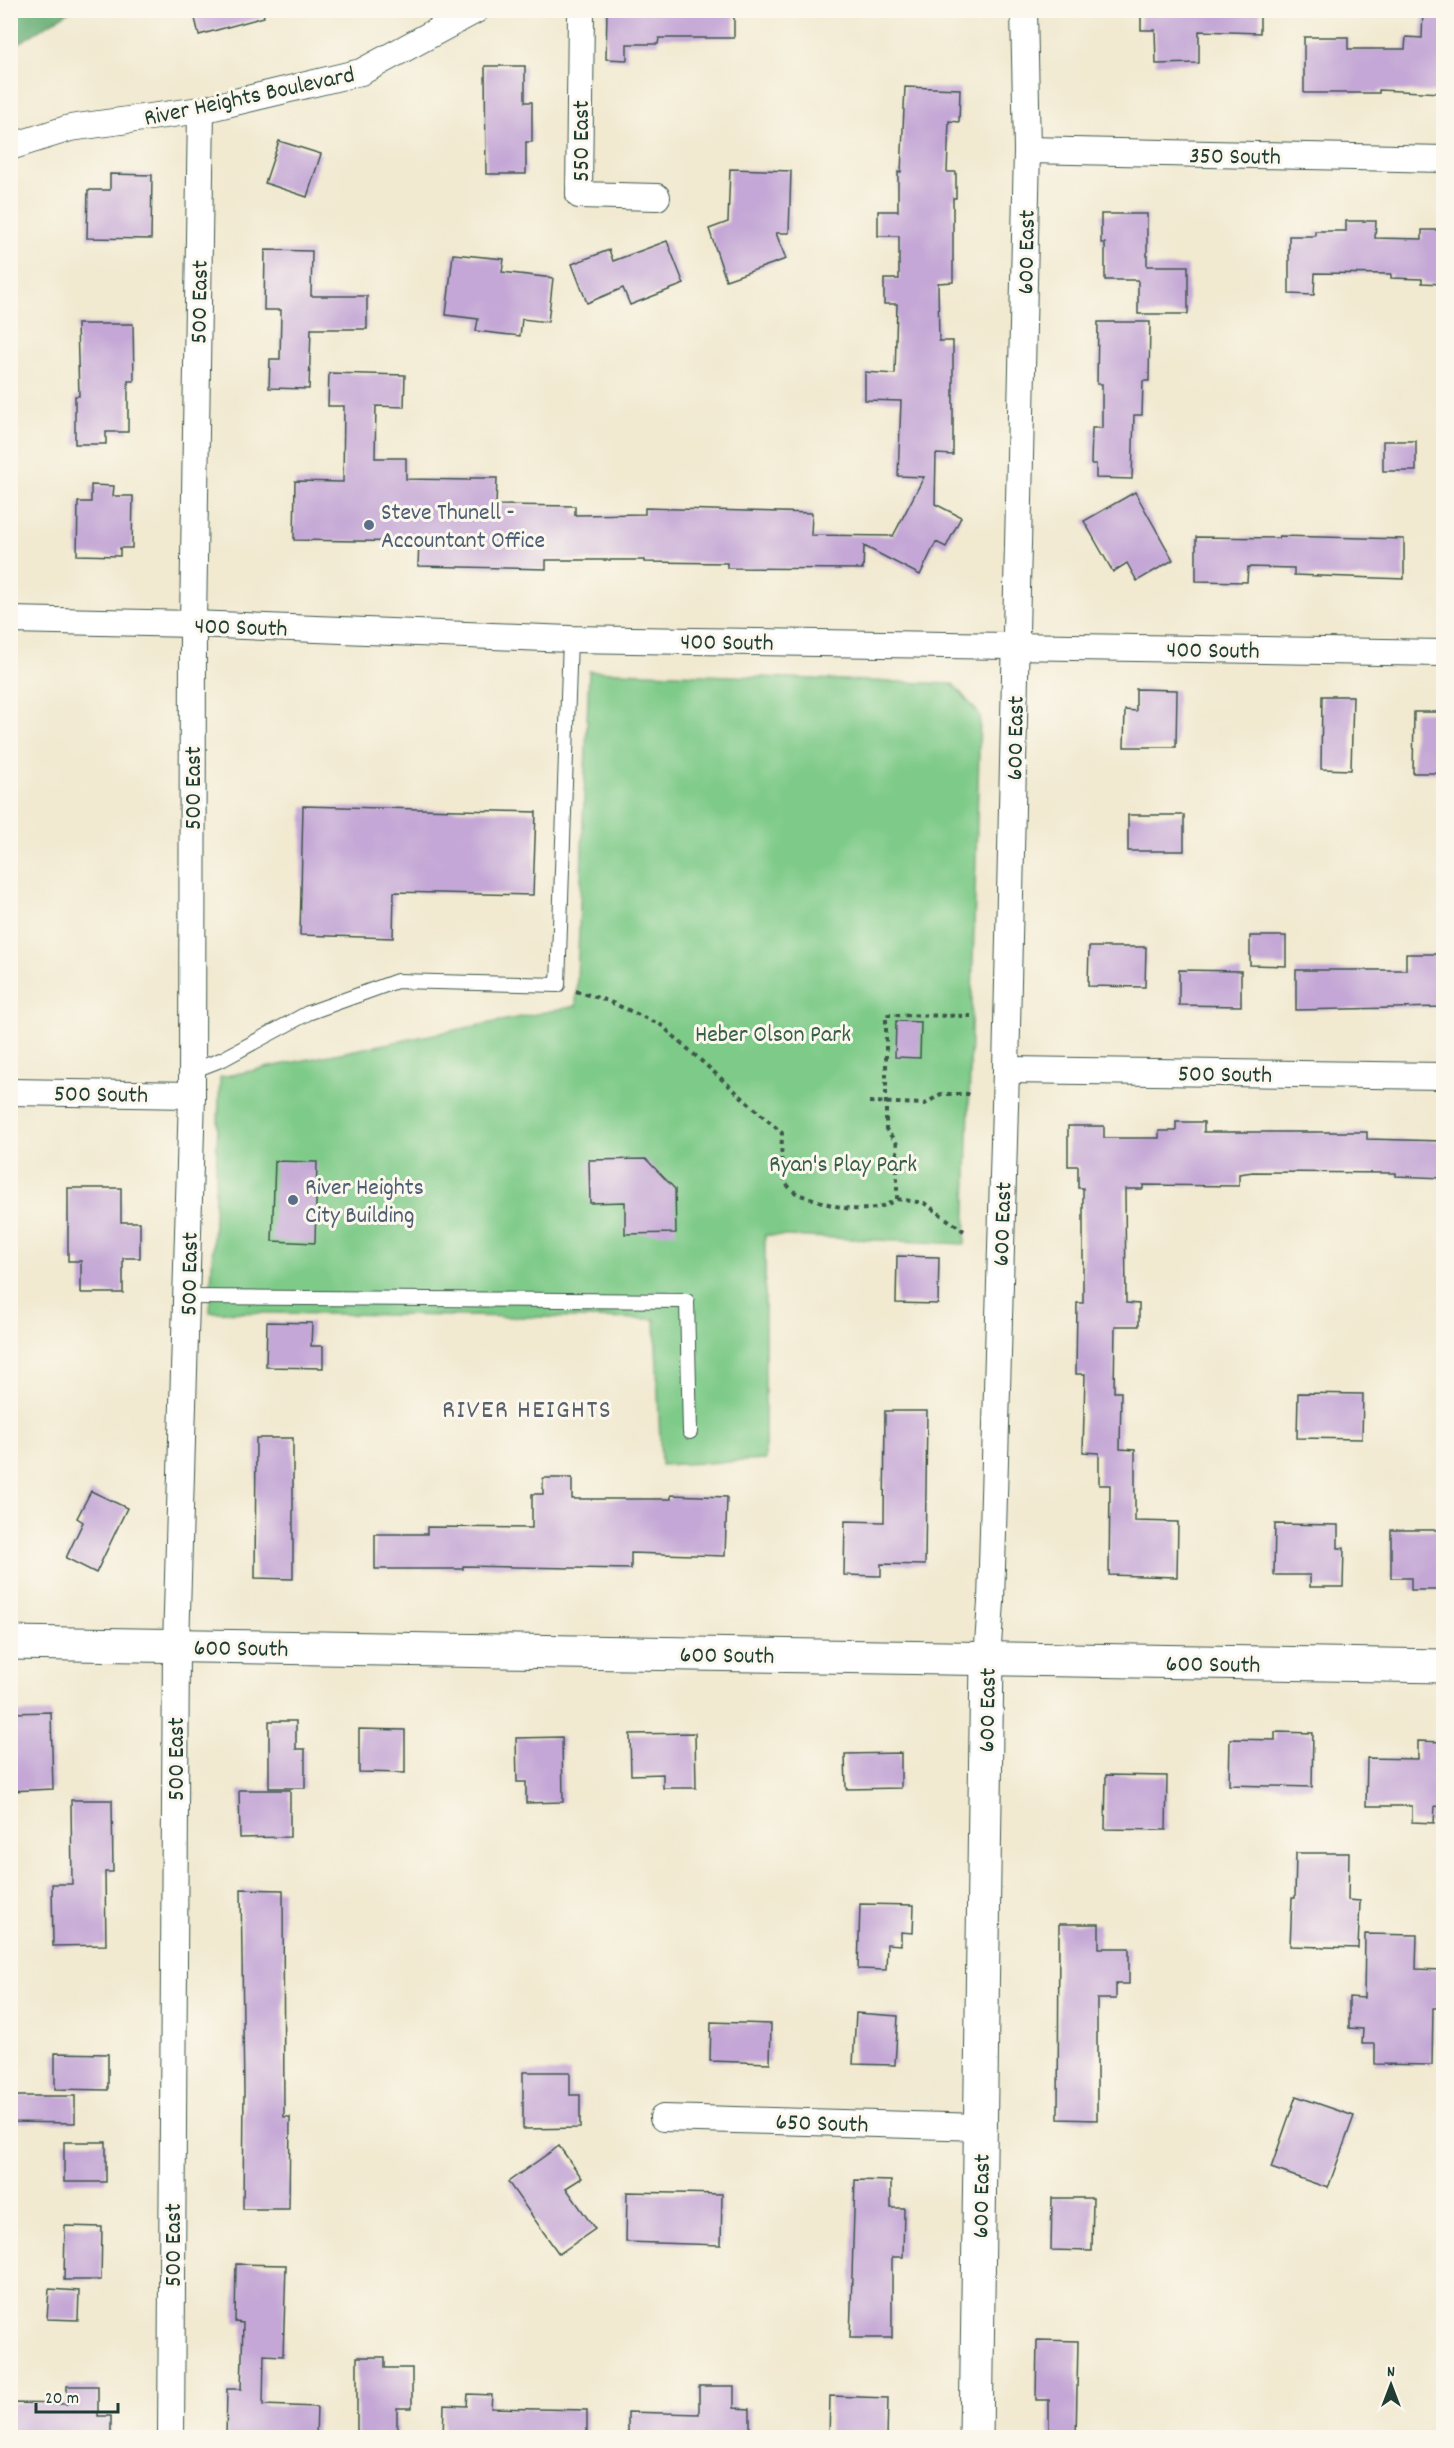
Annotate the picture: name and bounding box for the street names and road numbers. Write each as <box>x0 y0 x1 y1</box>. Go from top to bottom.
street label: River Heights Boulevard <box>141 59 358 137</box>
street label: 550 East <box>566 100 600 182</box>
street label: 350 South <box>1189 140 1281 176</box>
street label: 600 East <box>1010 209 1046 295</box>
street label: 500 East <box>183 260 219 344</box>
street label: 400 South <box>194 610 288 648</box>
street label: 400 South <box>680 626 774 662</box>
street label: 400 South <box>1166 634 1260 670</box>
street label: 600 East <box>999 695 1035 781</box>
street label: 500 East <box>178 746 212 830</box>
street label: 500 South <box>1178 1058 1272 1094</box>
street label: 500 South <box>54 1078 148 1114</box>
street label: 600 East <box>986 1181 1022 1267</box>
street label: 500 East <box>173 1232 209 1316</box>
street label: 600 South <box>193 1632 289 1668</box>
street label: 600 South <box>679 1639 775 1675</box>
street label: 600 South <box>1165 1648 1261 1684</box>
street label: 600 East <box>971 1667 1007 1753</box>
street label: 500 East <box>161 1717 195 1801</box>
street label: 650 South <box>775 2106 869 2144</box>
street label: 600 East <box>965 2153 1001 2239</box>
street label: 500 East <box>158 2203 192 2287</box>

